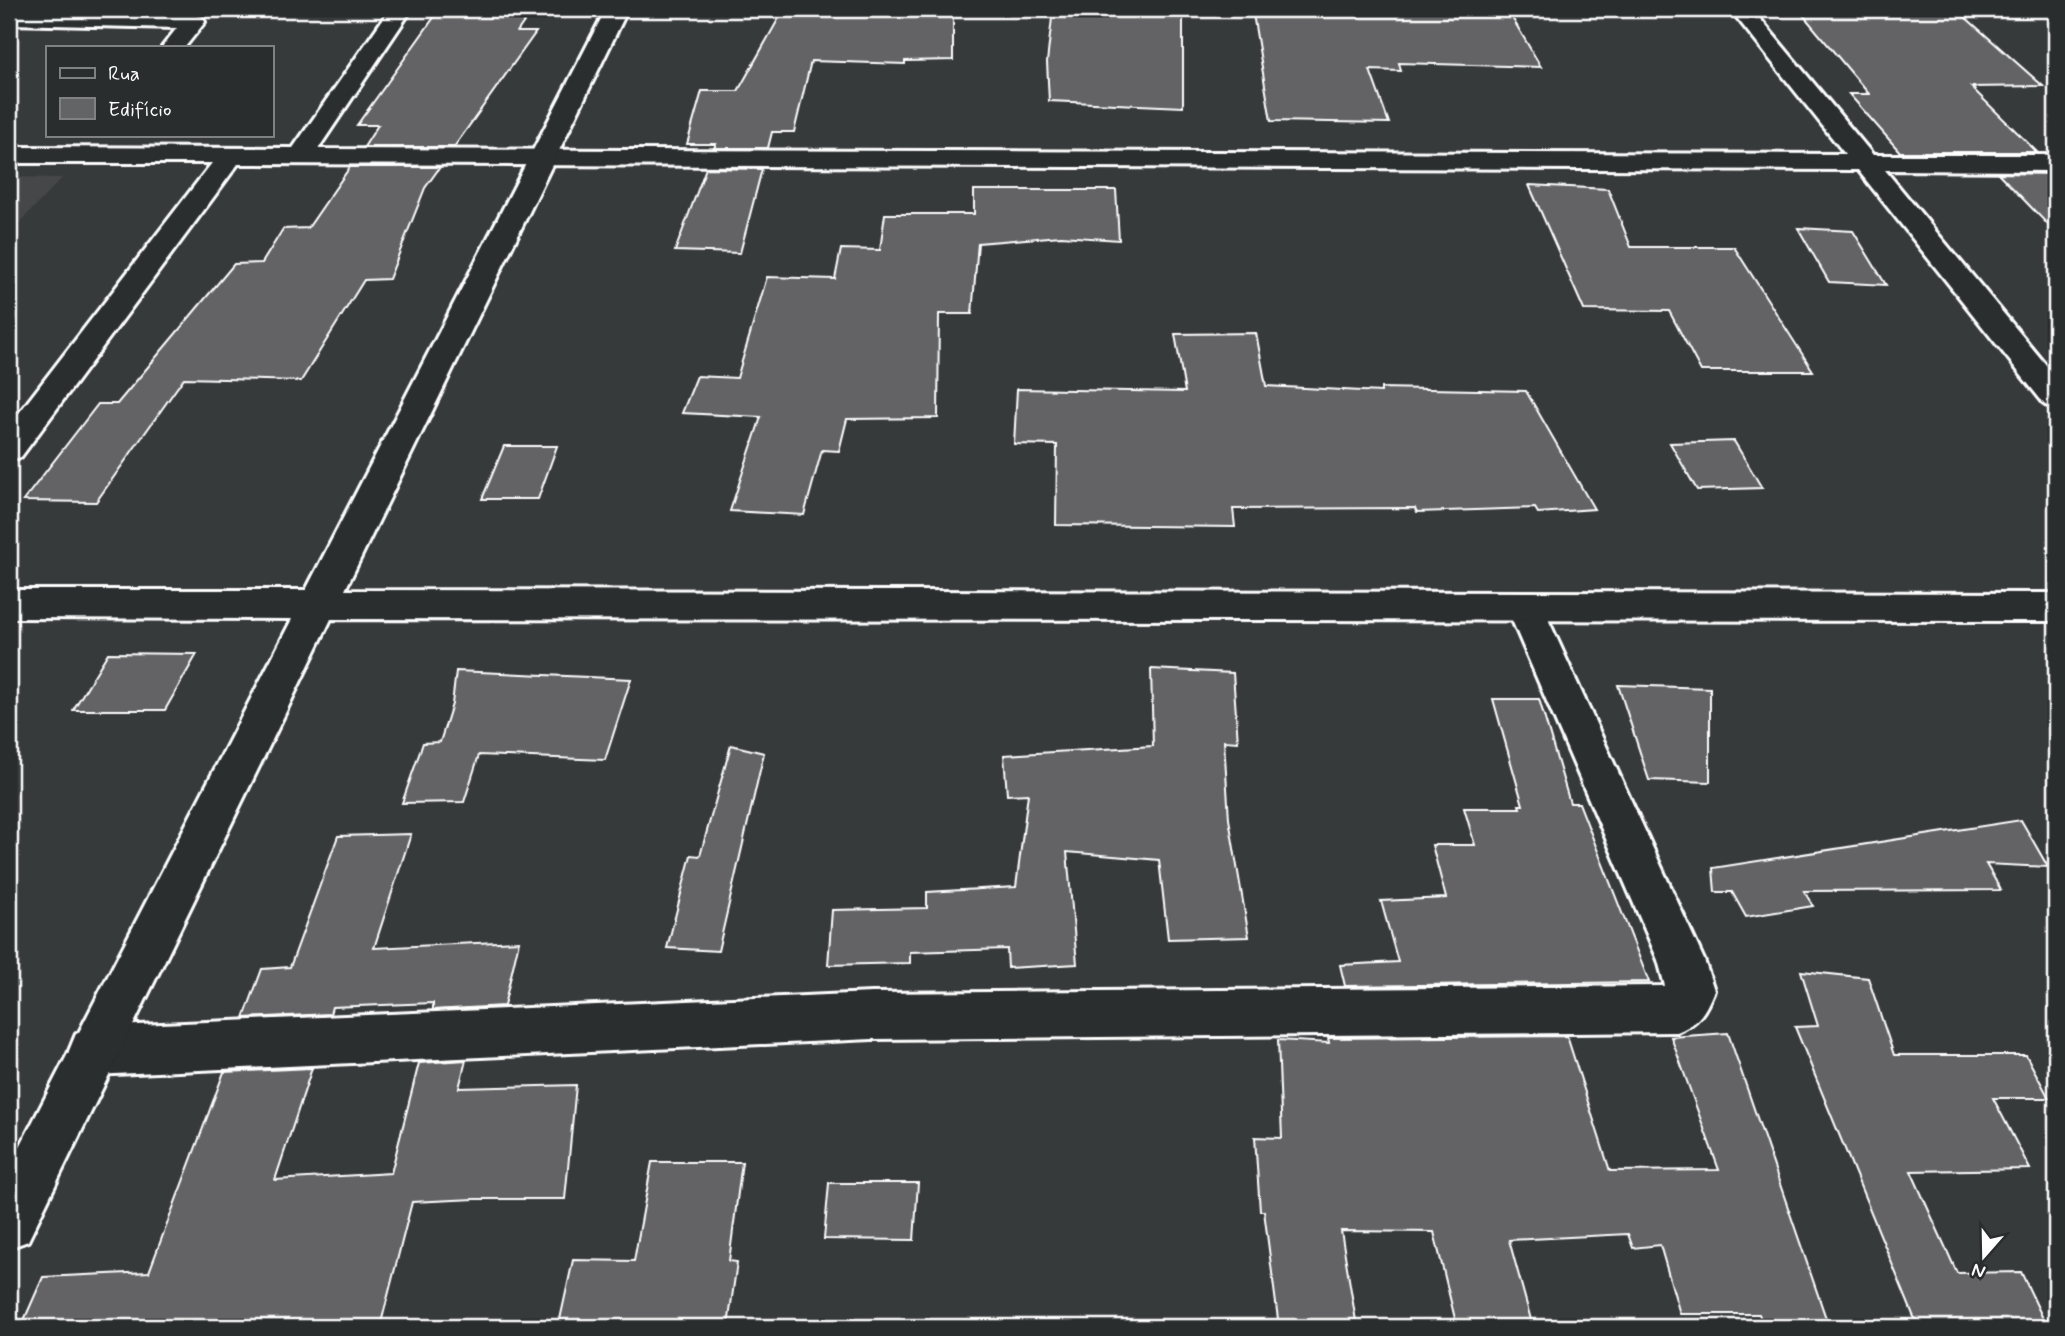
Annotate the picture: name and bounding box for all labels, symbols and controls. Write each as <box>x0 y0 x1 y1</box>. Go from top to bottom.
legend <box>46 46 273 136</box>
text: Rua <box>108 60 140 88</box>
text: Edifício <box>108 96 172 124</box>
north arrow <box>1950 1220 2020 1290</box>
text: N <box>1968 1257 1989 1284</box>

